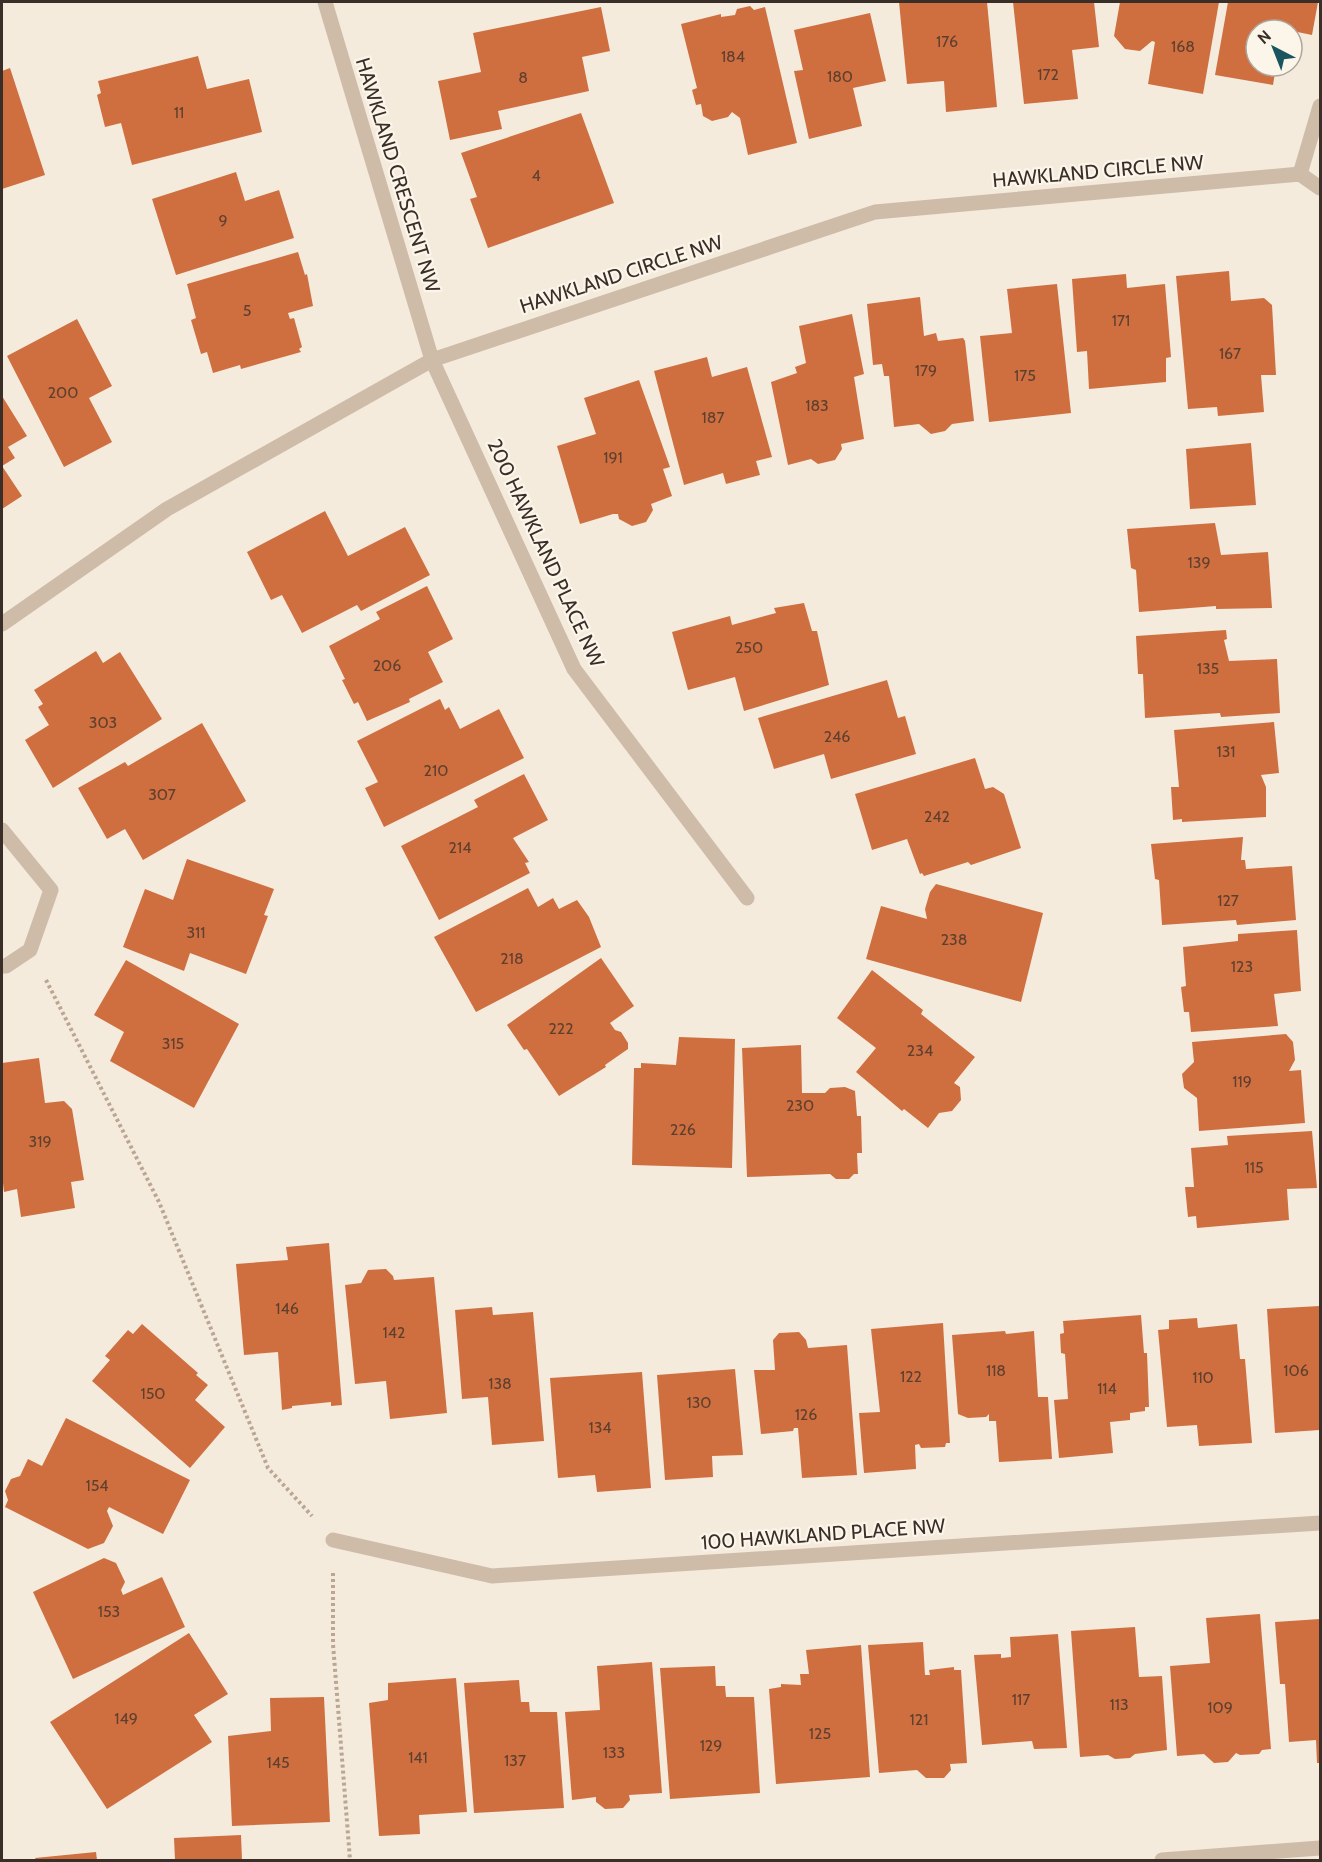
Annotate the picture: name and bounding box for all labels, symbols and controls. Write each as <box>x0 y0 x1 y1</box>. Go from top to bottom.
north arrow <box>1244 18 1304 78</box>
text: N <box>1254 26 1275 48</box>
house number: 176 <box>936 32 958 51</box>
house number: 168 <box>1171 37 1195 56</box>
house number: 184 <box>721 47 745 66</box>
street label: HAWKLAND CRESCENT NW <box>351 55 445 295</box>
house number: 172 <box>1037 65 1059 84</box>
house number: 180 <box>827 67 853 86</box>
house number: 8 <box>518 68 528 87</box>
house number: 11 <box>174 103 184 122</box>
street label: HAWKLAND CIRCLE NW <box>991 150 1205 192</box>
house number: 4 <box>531 166 541 185</box>
house number: 9 <box>218 211 228 230</box>
street label: HAWKLAND CIRCLE NW <box>517 230 725 318</box>
house number: 5 <box>243 301 251 320</box>
house number: 171 <box>1112 311 1130 330</box>
house number: 167 <box>1219 344 1241 363</box>
house number: 179 <box>915 361 937 380</box>
house number: 175 <box>1014 366 1036 385</box>
house number: 200 <box>48 383 78 402</box>
house number: 183 <box>805 396 829 415</box>
house number: 187 <box>702 408 724 427</box>
street label: 200 HAWKLAND PLACE NW <box>483 435 609 671</box>
house number: 191 <box>603 448 623 467</box>
house number: 139 <box>1188 553 1210 572</box>
house number: 250 <box>735 638 763 657</box>
house number: 206 <box>373 656 401 675</box>
house number: 135 <box>1197 659 1219 678</box>
house number: 303 <box>89 713 117 732</box>
house number: 246 <box>824 727 850 746</box>
house number: 131 <box>1216 742 1236 761</box>
house number: 210 <box>424 761 448 780</box>
house number: 307 <box>148 785 176 804</box>
house number: 242 <box>924 807 950 826</box>
house number: 214 <box>449 838 471 857</box>
house number: 127 <box>1217 891 1239 910</box>
house number: 311 <box>186 923 206 942</box>
house number: 238 <box>941 930 967 949</box>
house number: 218 <box>500 949 524 968</box>
house number: 123 <box>1231 957 1253 976</box>
house number: 222 <box>548 1019 574 1038</box>
house number: 315 <box>162 1034 184 1053</box>
house number: 234 <box>907 1041 933 1060</box>
house number: 119 <box>1232 1072 1252 1091</box>
house number: 230 <box>786 1096 814 1115</box>
house number: 226 <box>670 1120 696 1139</box>
house number: 319 <box>29 1132 51 1151</box>
house number: 115 <box>1244 1158 1264 1177</box>
house number: 146 <box>275 1299 299 1318</box>
house number: 142 <box>383 1323 405 1342</box>
house number: 118 <box>986 1361 1006 1380</box>
house number: 106 <box>1283 1361 1309 1380</box>
house number: 122 <box>900 1367 922 1386</box>
house number: 110 <box>1192 1368 1214 1387</box>
house number: 138 <box>488 1374 512 1393</box>
house number: 114 <box>1097 1379 1117 1398</box>
house number: 150 <box>140 1384 166 1403</box>
house number: 130 <box>686 1393 712 1412</box>
house number: 126 <box>795 1405 817 1424</box>
house number: 134 <box>588 1418 612 1437</box>
house number: 154 <box>85 1476 109 1495</box>
street label: 100 HAWKLAND PLACE NW <box>700 1513 946 1555</box>
house number: 153 <box>98 1602 120 1621</box>
house number: 117 <box>1012 1690 1030 1709</box>
house number: 113 <box>1109 1695 1129 1714</box>
house number: 109 <box>1207 1698 1233 1717</box>
house number: 149 <box>114 1709 138 1728</box>
house number: 121 <box>910 1710 928 1729</box>
house number: 125 <box>809 1724 831 1743</box>
house number: 129 <box>700 1736 722 1755</box>
house number: 133 <box>603 1743 625 1762</box>
house number: 141 <box>408 1748 428 1767</box>
house number: 137 <box>504 1751 526 1770</box>
house number: 145 <box>266 1753 290 1772</box>

